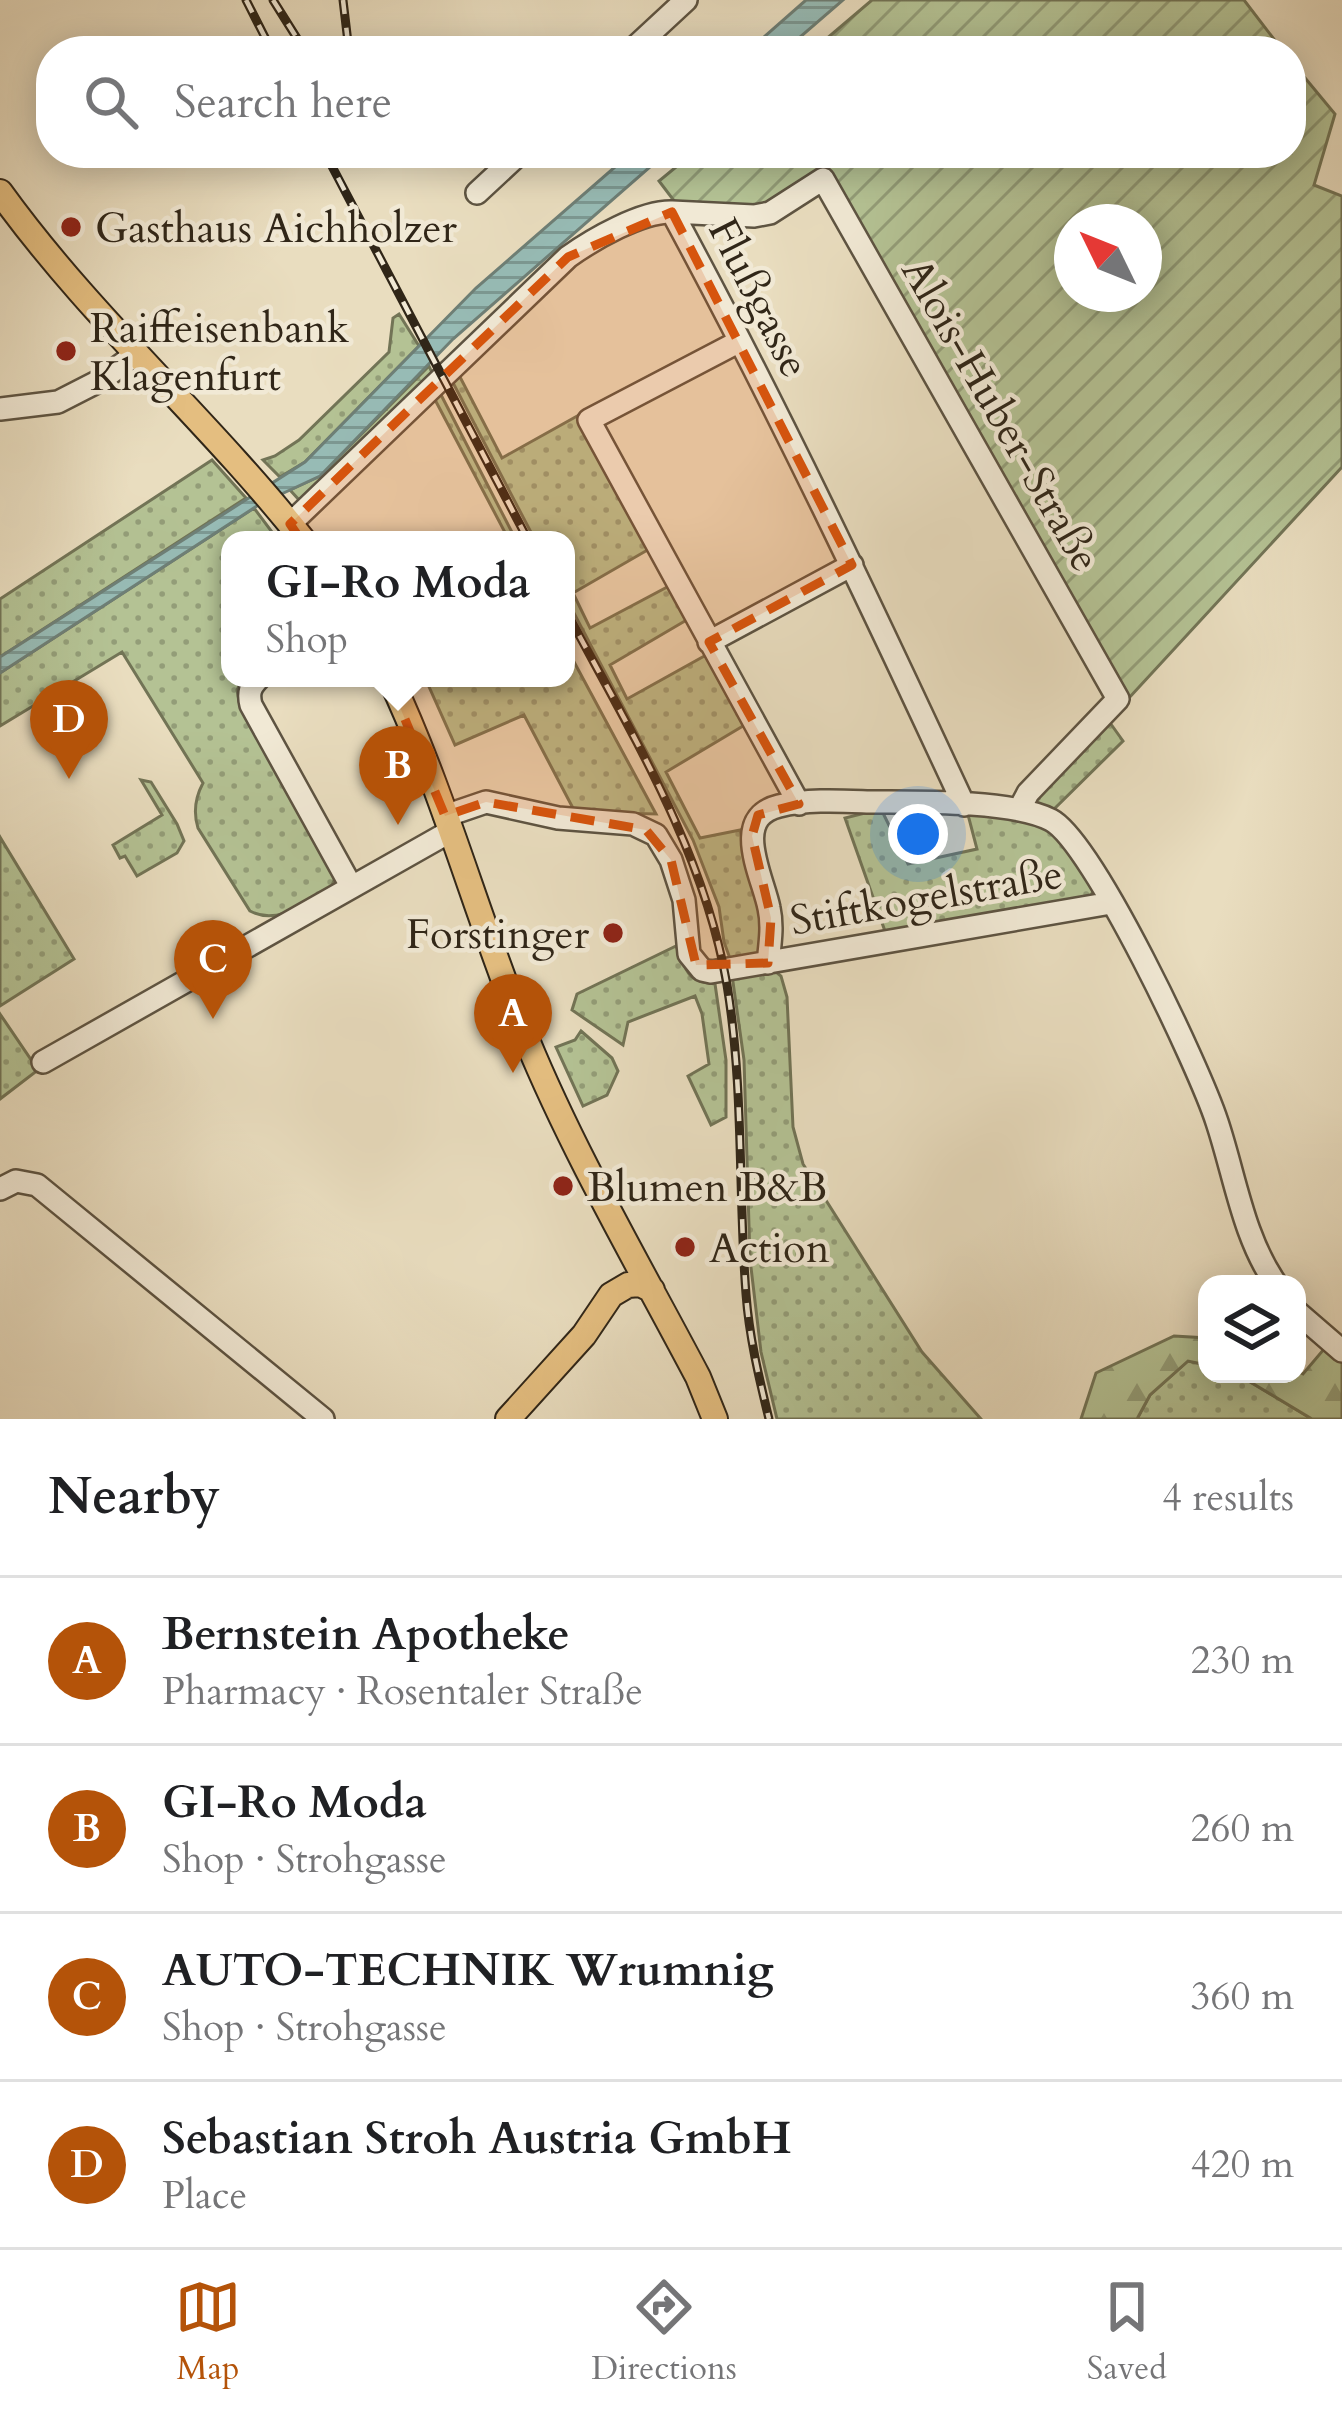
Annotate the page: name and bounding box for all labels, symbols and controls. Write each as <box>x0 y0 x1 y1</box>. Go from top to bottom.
search box <box>36 36 1306 168</box>
icon: search <box>78 69 144 135</box>
text: Search here <box>174 72 392 133</box>
place label: Gasthaus Aichholzer <box>95 200 457 257</box>
north arrow <box>1054 204 1162 312</box>
street label: Flußgasse <box>694 208 823 387</box>
marker: Gasthaus Aichholzer <box>58 214 84 240</box>
street label: Alois-Huber-Straße <box>888 247 1114 582</box>
place label: Raiffeisenbank Klagenfurt <box>90 300 350 405</box>
marker: Raiffeisenbank Klagenfurt <box>53 338 79 364</box>
popup <box>221 531 575 687</box>
text: GI-Ro Moda <box>266 552 530 613</box>
text: Shop <box>266 613 348 666</box>
pin: D <box>30 680 108 779</box>
pin: B <box>359 726 437 825</box>
your location <box>888 804 948 864</box>
street label: Stiftkogelstraße <box>786 845 1067 949</box>
place label: Forstinger <box>406 906 590 963</box>
pin: C <box>174 920 252 1019</box>
marker: Forstinger <box>600 920 626 946</box>
pin: A <box>474 974 552 1073</box>
place label: Blumen B&B <box>587 1159 827 1216</box>
marker: Blumen B&B <box>550 1173 576 1199</box>
place label: Action <box>709 1220 830 1277</box>
marker: Action <box>672 1234 698 1260</box>
map controls <box>1198 1275 1306 1383</box>
button: layers <box>1198 1275 1306 1383</box>
text: Nearby <box>48 1462 220 1532</box>
text: 4 results <box>1162 1471 1294 1524</box>
text: Bernstein Apotheke <box>162 1604 570 1665</box>
text: A <box>72 1634 102 1687</box>
text: 230 m <box>1191 1634 1294 1687</box>
text: Pharmacy · Rosentaler Straße <box>162 1665 643 1718</box>
text: GI-Ro Moda <box>162 1772 427 1833</box>
text: B <box>73 1802 101 1855</box>
text: 260 m <box>1191 1802 1294 1855</box>
text: Shop · Strohgasse <box>162 1833 447 1886</box>
text: AUTO-TECHNIK Wrumnig <box>162 1940 774 2001</box>
text: C <box>72 1970 102 2023</box>
text: 360 m <box>1191 1970 1294 2023</box>
text: Shop · Strohgasse <box>162 2001 447 2054</box>
text: Sebastian Stroh Austria GmbH <box>162 2108 792 2169</box>
text: D <box>70 2138 104 2191</box>
text: 420 m <box>1191 2138 1294 2191</box>
text: Place <box>162 2169 247 2222</box>
tab: Map <box>175 2274 241 2391</box>
tab: Directions <box>591 2274 737 2391</box>
tab: Saved <box>1087 2274 1167 2391</box>

